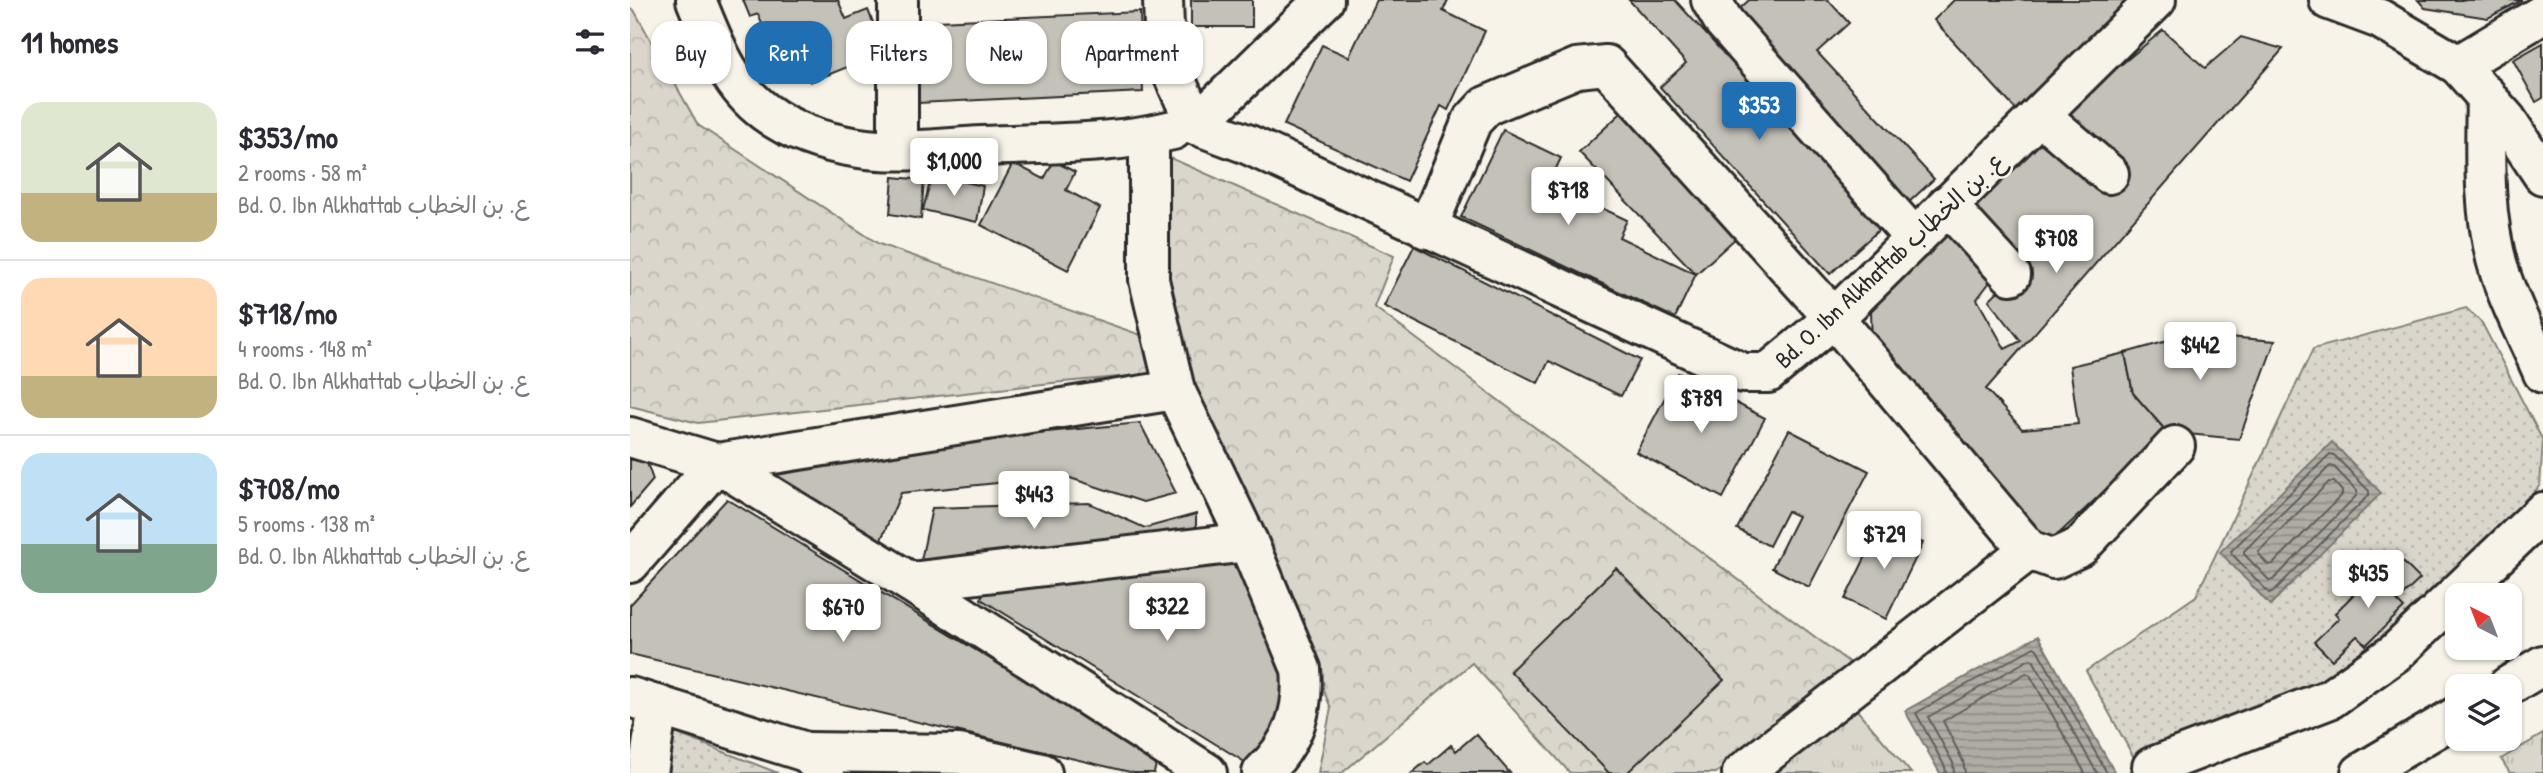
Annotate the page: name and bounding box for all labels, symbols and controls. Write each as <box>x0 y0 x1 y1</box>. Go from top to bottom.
chip: Buy <box>651 21 731 84</box>
chip: Rent <box>745 21 832 84</box>
chip: Filters <box>846 21 952 84</box>
chip: New <box>966 21 1047 84</box>
chip: Apartment <box>1061 21 1203 84</box>
text: 11 homes <box>21 22 118 62</box>
icon: filters <box>571 23 609 61</box>
pin: $353 <box>1718 82 1800 142</box>
text: $353 <box>1738 89 1780 120</box>
text: $353/mo <box>238 117 338 157</box>
icon: home <box>77 130 161 214</box>
pin: $1,000 <box>897 138 1011 198</box>
street label: Bd. O. Ibn Alkhattab ع. بن الخطاب <box>1767 144 2013 376</box>
text: $1,000 <box>926 145 982 176</box>
text: 2 rooms · 58 m² <box>238 157 367 188</box>
pin: $718 <box>1527 168 1609 227</box>
text: $718 <box>1547 174 1589 205</box>
text: Bd. O. Ibn Alkhattab ع. بن الخطاب <box>238 189 528 220</box>
pin: $708 <box>2015 216 2097 275</box>
text: $708 <box>2034 222 2078 253</box>
text: $718/mo <box>238 293 337 333</box>
icon: home <box>77 306 161 390</box>
pin: $442 <box>2159 322 2241 382</box>
text: $442 <box>2180 329 2220 360</box>
text: 4 rooms · 148 m² <box>238 333 372 364</box>
text: Bd. O. Ibn Alkhattab ع. بن الخطاب <box>238 365 528 396</box>
pin: $789 <box>1660 376 1742 435</box>
text: $789 <box>1680 382 1722 413</box>
text: $708/mo <box>238 468 340 508</box>
pin: $443 <box>993 472 1075 531</box>
text: $443 <box>1014 478 1054 509</box>
icon: home <box>77 481 161 565</box>
text: 5 rooms · 138 m² <box>238 508 375 539</box>
pin: $729 <box>1843 512 1925 571</box>
text: $729 <box>1863 518 1905 549</box>
text: Bd. O. Ibn Alkhattab ع. بن الخطاب <box>238 540 528 571</box>
pin: $435 <box>2327 550 2409 610</box>
text: $435 <box>2348 557 2388 588</box>
north arrow <box>2445 583 2522 660</box>
map controls <box>2445 583 2522 751</box>
pin: $670 <box>802 584 884 644</box>
pin: $322 <box>1126 584 1208 643</box>
text: $322 <box>1145 590 1189 621</box>
text: $670 <box>822 591 864 622</box>
button: layers <box>2445 674 2522 751</box>

